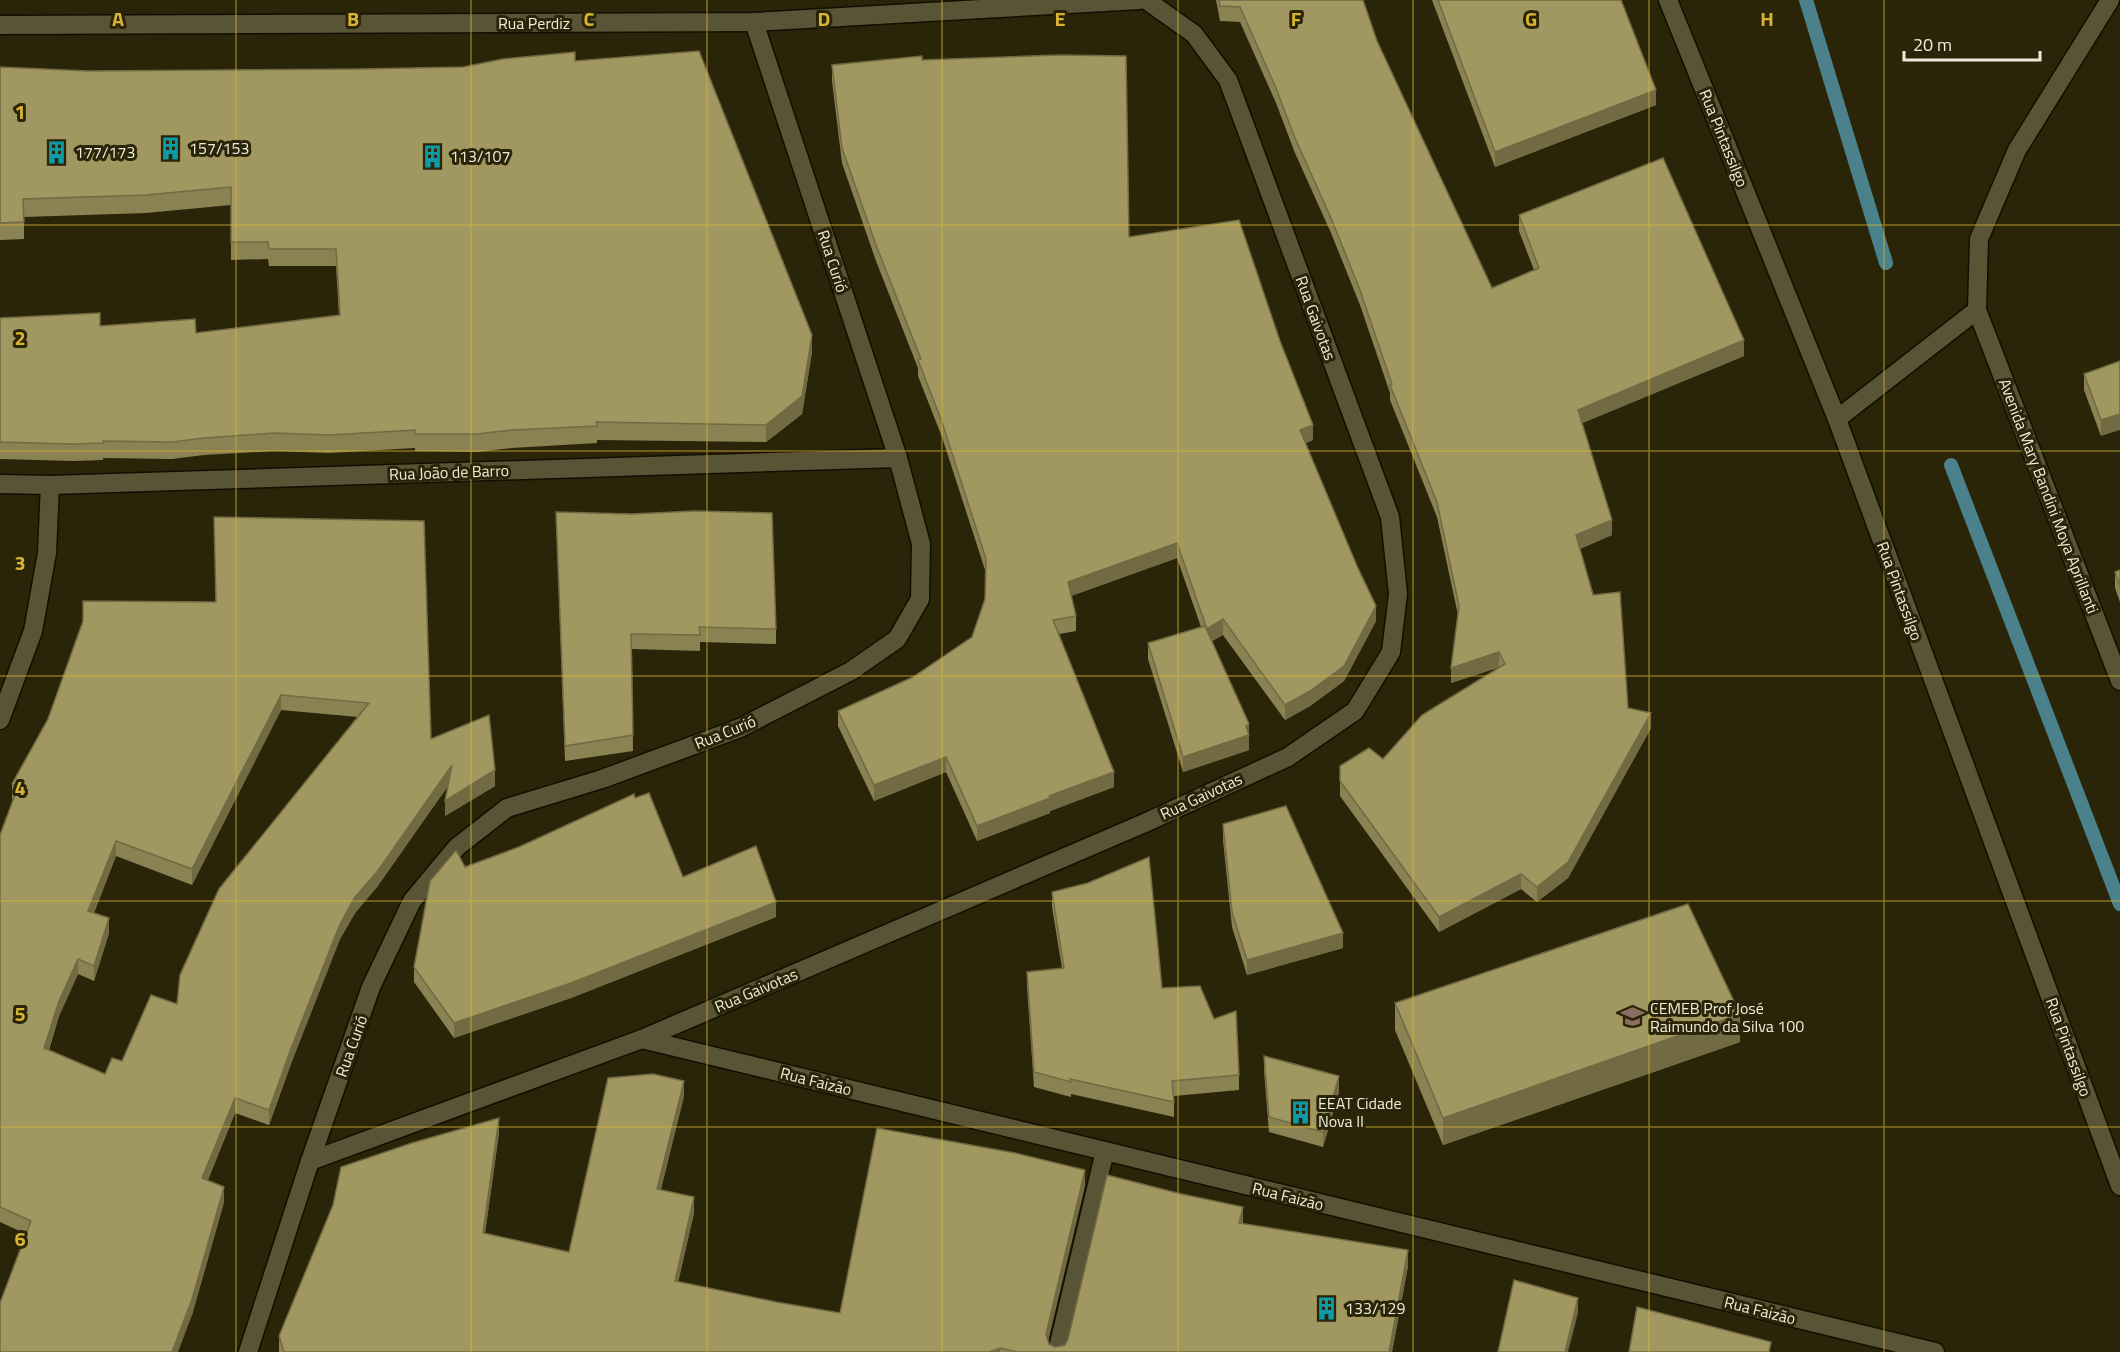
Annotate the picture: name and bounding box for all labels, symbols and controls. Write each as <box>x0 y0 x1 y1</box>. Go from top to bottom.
text: A <box>112 3 124 34</box>
text: B <box>347 3 359 34</box>
text: C <box>584 3 595 34</box>
text: D <box>818 3 830 34</box>
text: E <box>1054 3 1066 34</box>
text: F <box>1291 3 1302 34</box>
text: G <box>1525 3 1537 34</box>
text: H <box>1760 3 1774 34</box>
street label: Rua Perdiz <box>498 11 570 35</box>
scale bar <box>1904 24 2040 62</box>
text: 20 m <box>1913 31 1952 58</box>
street label: Rua Pintassilgo <box>1693 85 1755 191</box>
text: 1 <box>14 96 26 127</box>
building icon: 157/153 <box>158 135 184 161</box>
place label: 157/153 <box>189 136 249 160</box>
building icon: 177/173 <box>44 139 70 165</box>
place label: 177/173 <box>75 140 135 164</box>
building icon: 113/107 <box>419 143 445 169</box>
place label: 113/107 <box>450 144 510 168</box>
street label: Rua Curió <box>812 227 854 295</box>
street label: Rua Gaivotas <box>1290 272 1342 364</box>
text: 2 <box>14 322 26 353</box>
street label: Avenida Mary Bandini Moya Aprillanti <box>1993 375 2105 617</box>
street label: Rua João de Barro <box>389 458 509 486</box>
street label: Rua Pintassilgo <box>1871 538 1929 644</box>
text: 3 <box>14 547 26 578</box>
street label: Rua Curió <box>691 709 759 755</box>
street label: Rua Gaivotas <box>1156 766 1246 826</box>
text: 4 <box>14 772 26 803</box>
street label: Rua Gaivotas <box>711 962 801 1018</box>
street label: Rua Pintassilgo <box>2040 994 2098 1100</box>
place label: CEMEB Prof José Raimundo da Silva 100 <box>1650 996 1804 1038</box>
text: 5 <box>14 998 26 1029</box>
school or university icon: CEMEB Prof José Raimundo da Silva 100 <box>1619 1004 1645 1030</box>
street label: Rua Curió <box>329 1012 373 1080</box>
street label: Rua Faizão <box>778 1061 854 1101</box>
place label: EEAT Cidade Nova II <box>1318 1091 1402 1133</box>
building icon: EEAT Cidade Nova II <box>1287 1099 1313 1125</box>
street label: Rua Faizão <box>1250 1176 1326 1216</box>
text: 6 <box>14 1223 26 1254</box>
street label: Rua Faizão <box>1722 1290 1798 1330</box>
building icon: 133/129 <box>1314 1295 1340 1321</box>
place label: 133/129 <box>1345 1296 1405 1320</box>

